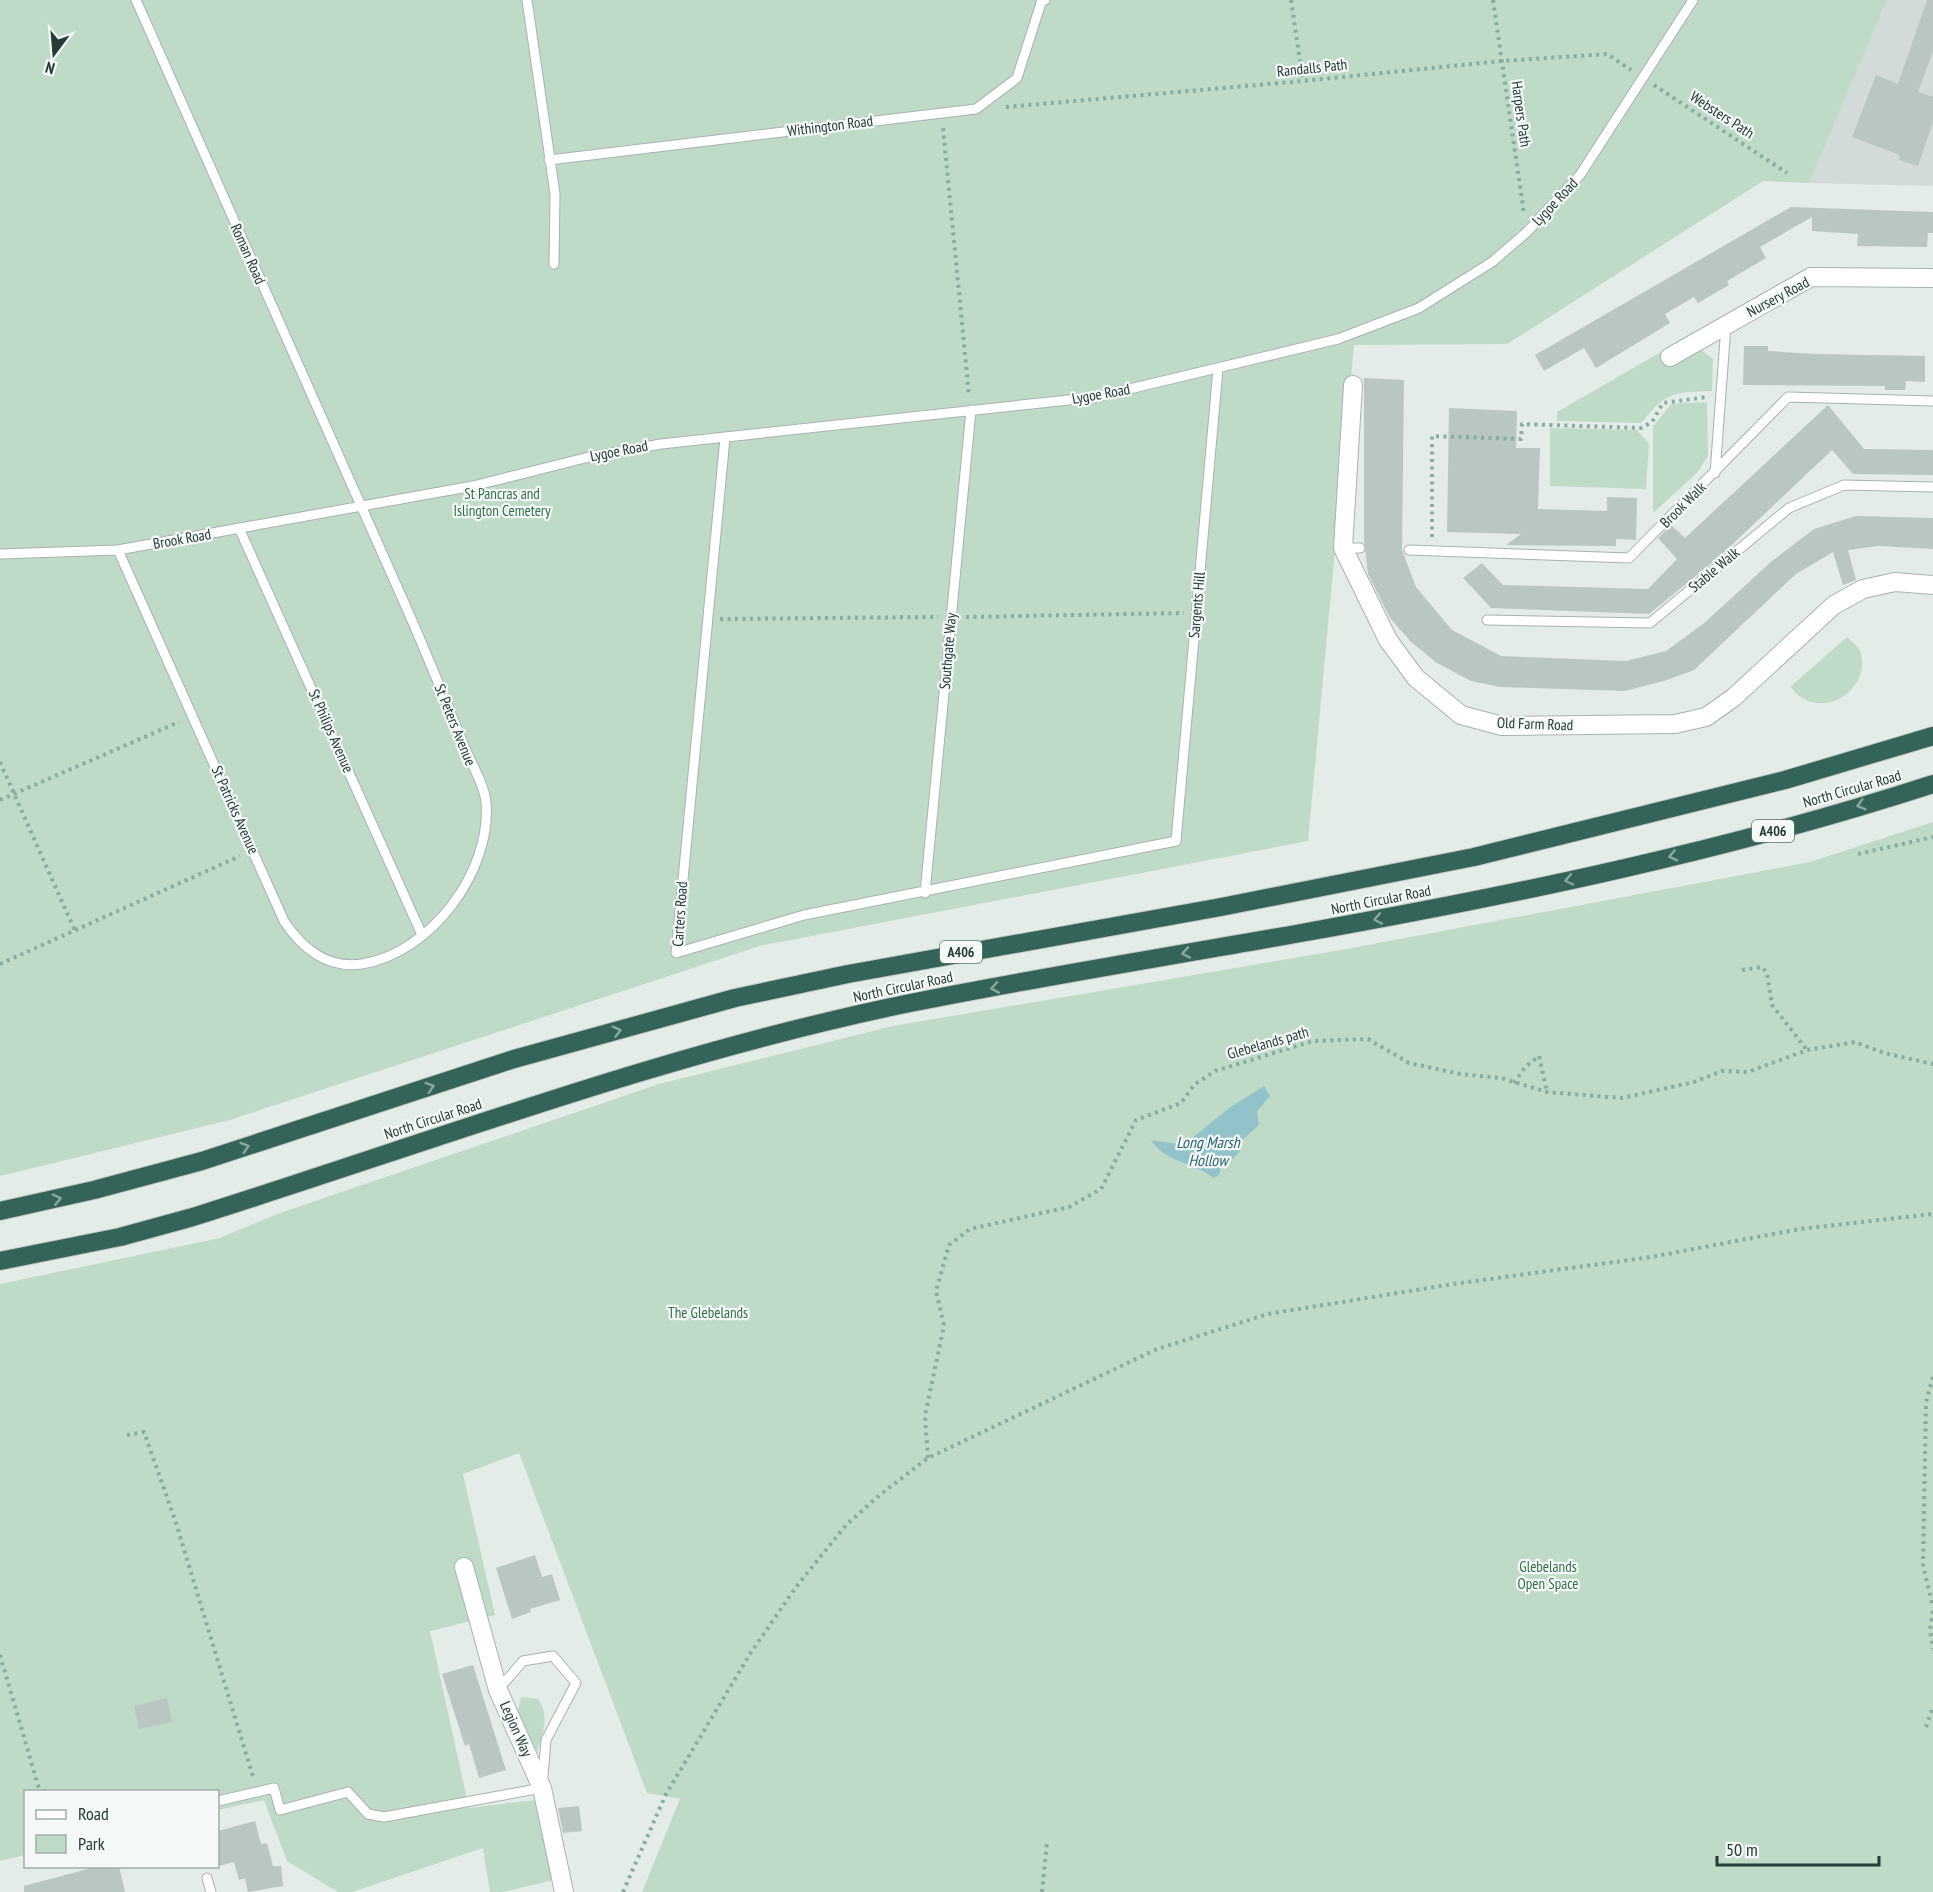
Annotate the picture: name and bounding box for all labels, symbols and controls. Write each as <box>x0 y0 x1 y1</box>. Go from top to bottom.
north arrow <box>24 24 84 84</box>
street label: Randalls Path <box>1276 54 1348 81</box>
text: N <box>43 58 57 79</box>
street label: Harpers Path <box>1507 80 1536 148</box>
street label: Websters Path <box>1686 87 1758 142</box>
street label: Withington Road <box>786 111 874 140</box>
street label: Lygoe Road <box>1528 174 1582 230</box>
street label: Roman Road <box>227 221 270 287</box>
street label: Nursery Road <box>1743 272 1812 321</box>
street label: Lygoe Road <box>1070 379 1131 408</box>
street label: Lygoe Road <box>588 436 649 465</box>
street label: Brook Walk <box>1656 478 1710 532</box>
park label: St Pancras and Islington Cemetery <box>453 484 551 520</box>
street label: Brook Road <box>152 524 212 553</box>
street label: Stable Walk <box>1684 543 1743 596</box>
street label: Sargents Hill <box>1184 571 1209 639</box>
street label: Southgate Way <box>935 611 960 690</box>
street label: St Peters Avenue <box>430 681 480 768</box>
street label: St Philips Avenue <box>305 686 358 775</box>
street label: Old Farm Road <box>1497 713 1573 734</box>
street label: St Patricks Avenue <box>208 763 263 857</box>
street label: North Circular Road <box>1801 765 1903 812</box>
one-way arrow <box>1856 798 1867 810</box>
road number: A406 <box>1752 820 1794 842</box>
one-way arrow <box>1668 849 1678 862</box>
one-way arrow <box>1565 872 1575 885</box>
street label: Carters Road <box>668 881 691 947</box>
street label: North Circular Road <box>1329 881 1432 919</box>
one-way arrow <box>1374 912 1384 925</box>
road number: A406 <box>940 941 982 963</box>
one-way arrow <box>1182 946 1192 959</box>
street label: North Circular Road <box>851 967 954 1006</box>
one-way arrow <box>990 981 1000 994</box>
street label: Glebelands path <box>1225 1022 1311 1063</box>
one-way arrow <box>612 1025 622 1038</box>
one-way arrow <box>424 1081 435 1094</box>
street label: North Circular Road <box>382 1094 484 1143</box>
water label: Long Marsh Hollow <box>1176 1132 1241 1170</box>
one-way arrow <box>239 1142 250 1154</box>
one-way arrow <box>52 1194 62 1207</box>
park label: The Glebelands <box>668 1303 748 1322</box>
park label: Glebelands Open Space <box>1518 1557 1578 1593</box>
street label: Legion Way <box>496 1698 537 1760</box>
legend <box>24 1790 219 1868</box>
text: Road <box>78 1802 109 1825</box>
scale bar <box>1717 1829 1879 1867</box>
text: Park <box>78 1832 105 1855</box>
text: 50 m <box>1726 1838 1758 1861</box>

